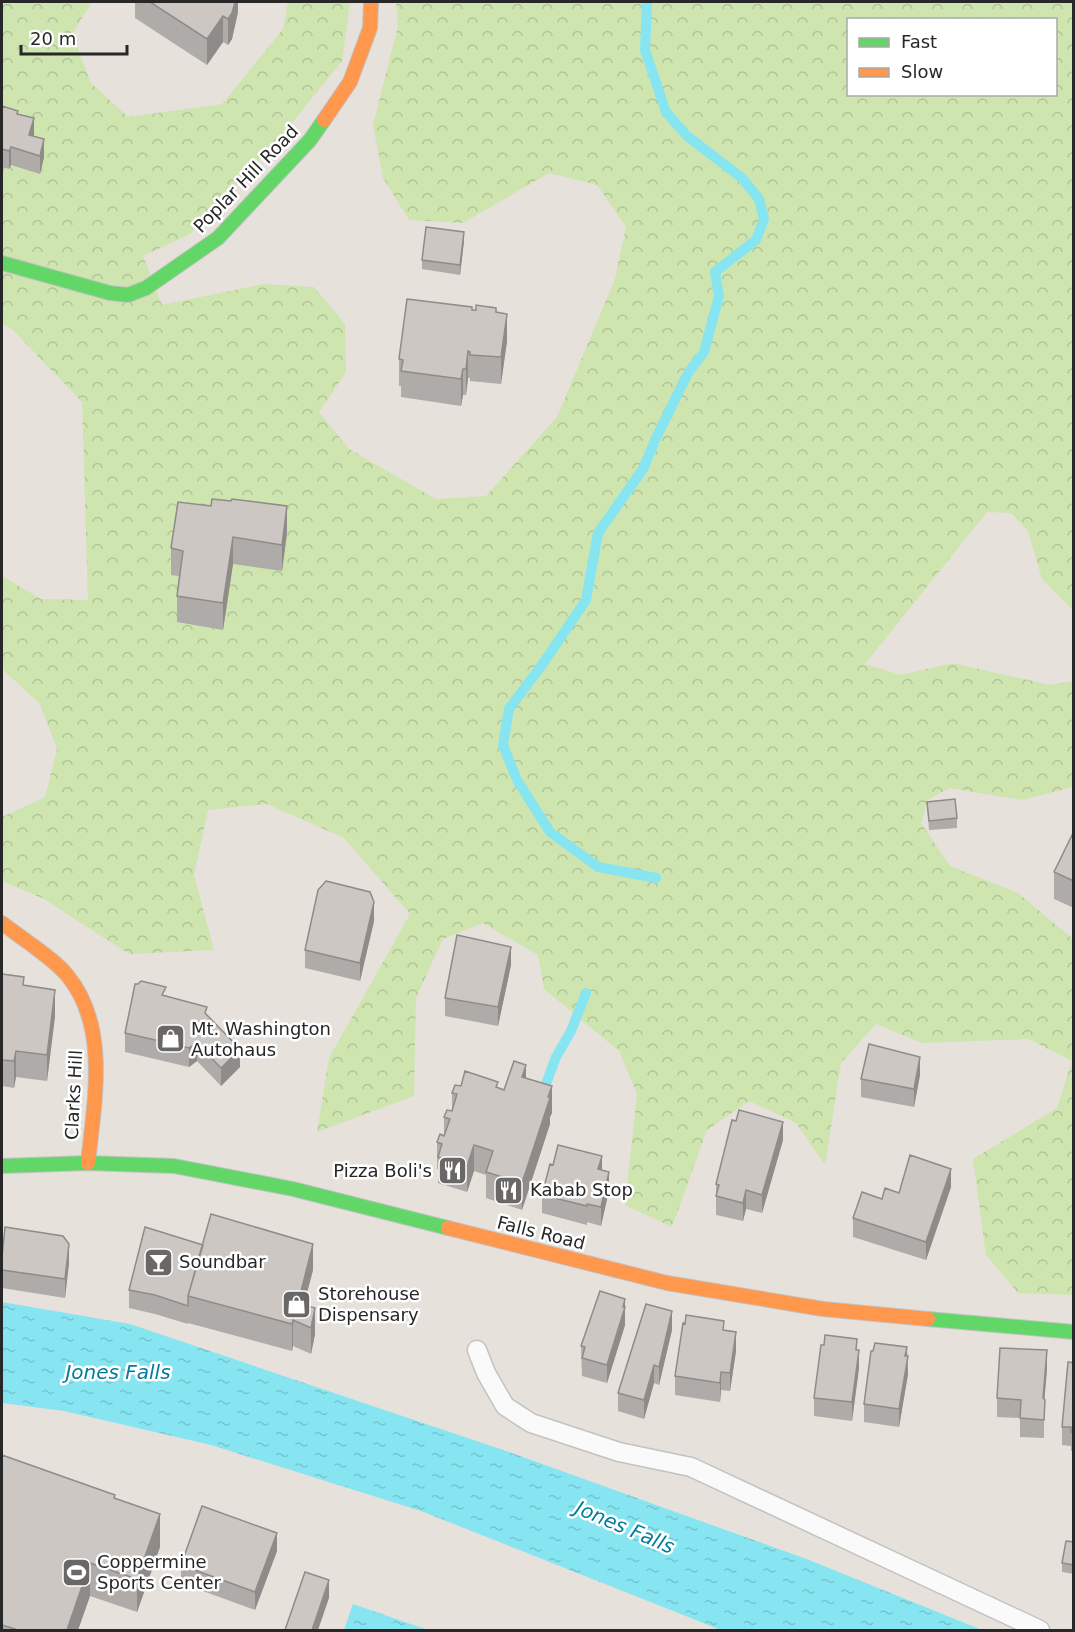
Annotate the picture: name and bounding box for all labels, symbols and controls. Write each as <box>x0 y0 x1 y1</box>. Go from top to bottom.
scale bar <box>21 18 128 56</box>
legend <box>847 18 1057 96</box>
text: 20 m <box>30 28 76 49</box>
text: Fast <box>901 31 937 52</box>
text: Slow <box>901 61 943 82</box>
street label: Poplar Hill Road <box>189 121 302 237</box>
place label: Mt. Washington Autohaus <box>191 1018 331 1060</box>
shop icon: Mt. Washington Autohaus <box>154 1023 186 1055</box>
street label: Clarks Hill <box>61 1049 86 1140</box>
restaurant icon: Pizza Boli's <box>437 1155 469 1187</box>
place label: Pizza Boli's <box>333 1160 432 1181</box>
restaurant icon: Kabab Stop <box>493 1174 525 1206</box>
place label: Kabab Stop <box>530 1179 633 1200</box>
street label: Falls Road <box>495 1211 587 1254</box>
bar icon: Soundbar <box>142 1246 174 1278</box>
place label: Soundbar <box>179 1251 266 1272</box>
place label: Storehouse Dispensary <box>318 1283 420 1325</box>
shop icon: Storehouse Dispensary <box>281 1288 313 1320</box>
water label: Jones Falls <box>61 1360 171 1384</box>
water label: Jones Falls <box>568 1494 678 1559</box>
place label: Coppermine Sports Center <box>97 1551 222 1593</box>
sports icon: Coppermine Sports Center <box>60 1556 92 1588</box>

